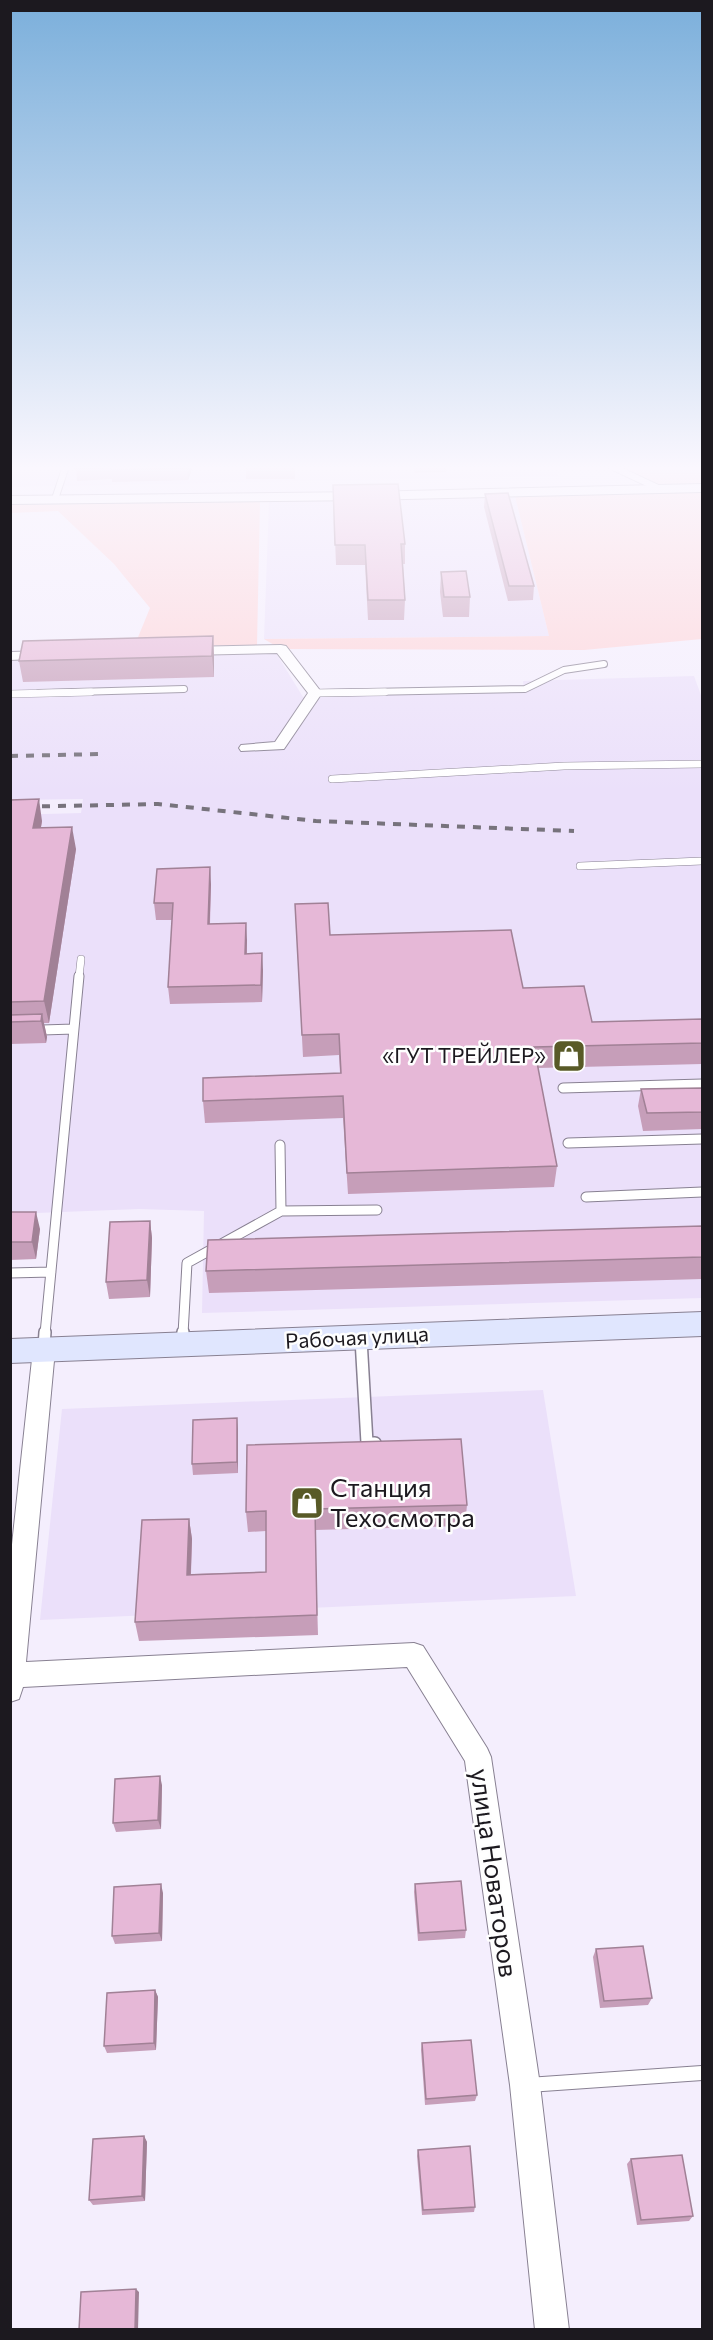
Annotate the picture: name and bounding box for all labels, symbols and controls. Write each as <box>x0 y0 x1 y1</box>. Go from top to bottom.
shop icon: «ГУТ ТРЕЙЛЕР» <box>551 1038 587 1074</box>
place label: «ГУТ ТРЕЙЛЕР» <box>382 1042 546 1067</box>
street label: Рабочая улица <box>284 1320 429 1353</box>
place label: Станция Техосмотра <box>330 1471 475 1532</box>
shop icon: Станция Техосмотра <box>289 1485 325 1521</box>
street label: улица Новаторов <box>465 1766 525 1979</box>

